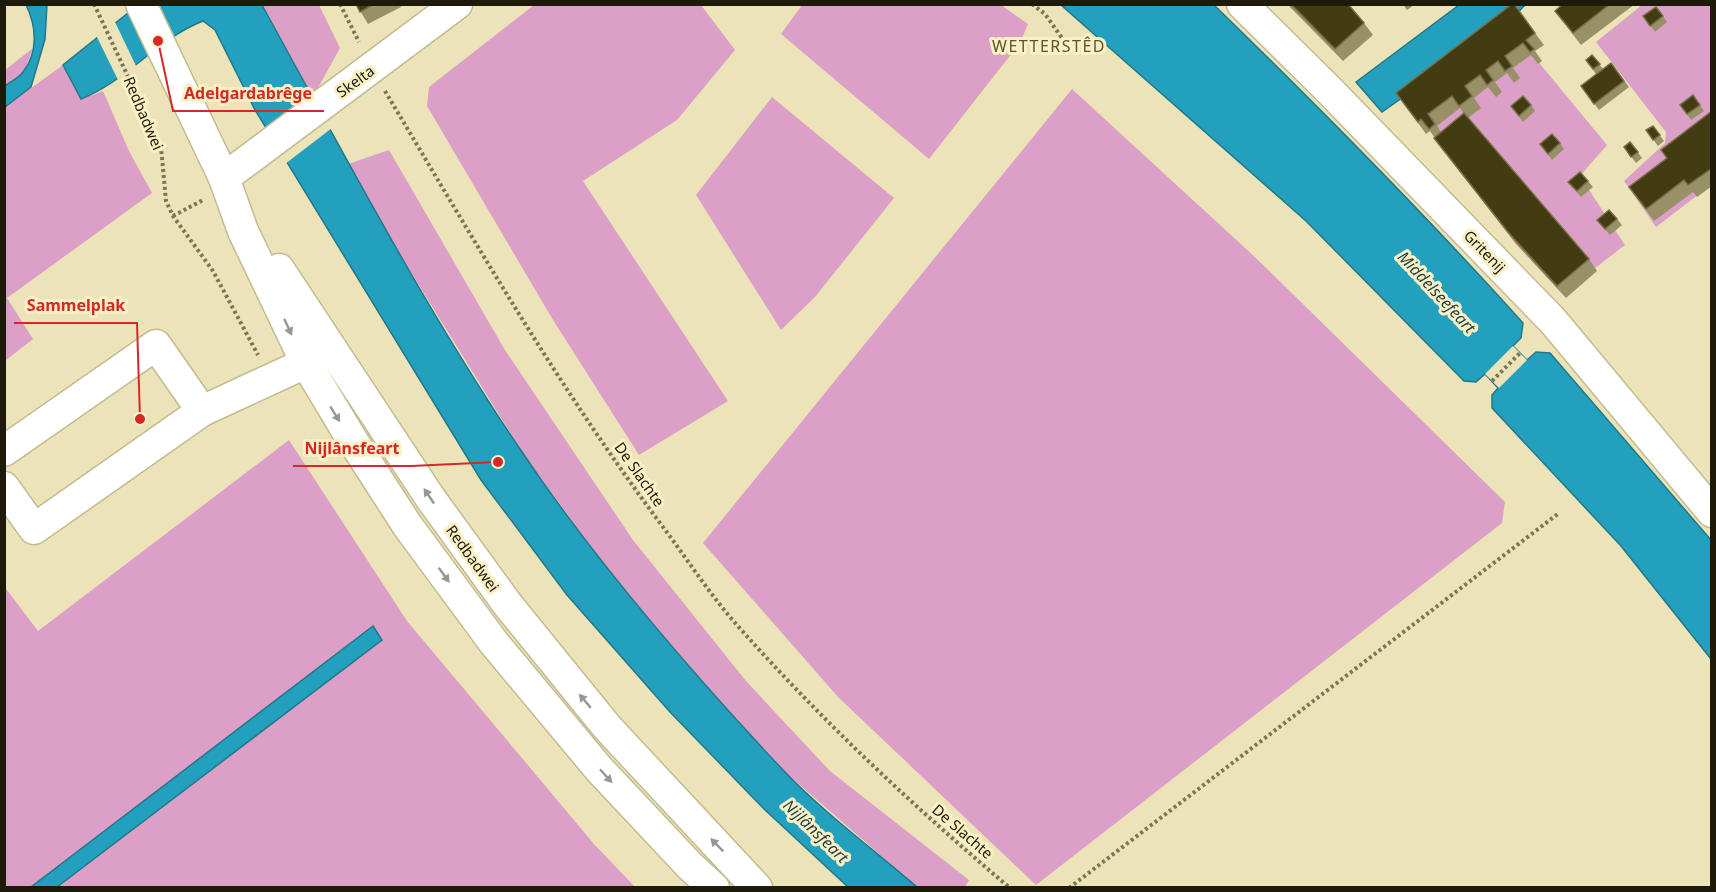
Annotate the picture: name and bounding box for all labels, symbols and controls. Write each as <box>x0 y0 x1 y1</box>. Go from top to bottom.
district label: WETTERSTÊD <box>992 35 1106 57</box>
street label: Skelta <box>332 60 378 102</box>
street label: Redbadwei <box>120 73 168 153</box>
callout: Adelgardabrêge <box>173 77 324 111</box>
text: Adelgardabrêge <box>184 82 312 104</box>
street label: Gritenij <box>1460 225 1510 277</box>
water label: Middelseefeart <box>1393 246 1481 338</box>
callout: Sammelplak <box>14 289 137 323</box>
text: Sammelplak <box>27 294 125 316</box>
one-way arrow <box>284 318 293 335</box>
one-way arrow <box>330 405 341 422</box>
callout: Nijlânsfeart <box>293 432 411 466</box>
text: Nijlânsfeart <box>305 437 399 459</box>
street label: De Slachte <box>611 438 669 510</box>
one-way arrow <box>424 488 435 504</box>
street label: Redbadwei <box>442 521 504 595</box>
one-way arrow <box>438 567 450 583</box>
one-way arrow <box>579 693 592 709</box>
one-way arrow <box>599 768 612 783</box>
water label: Nijlânsfeart <box>779 794 854 868</box>
street label: De Slachte <box>928 799 998 863</box>
one-way arrow <box>710 838 724 853</box>

